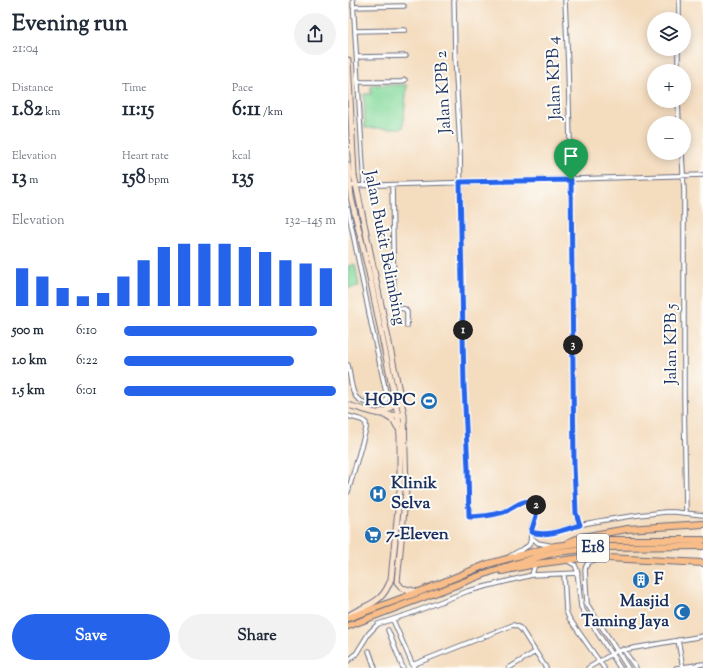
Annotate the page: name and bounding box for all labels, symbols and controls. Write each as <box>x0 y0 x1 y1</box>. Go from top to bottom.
text: Evening run <box>12 9 128 41</box>
map controls <box>647 12 691 160</box>
button: layers <box>647 12 691 56</box>
button: share <box>294 13 336 55</box>
street label: Jalan KPB 4 <box>542 35 568 121</box>
text: 21:04 <box>12 40 39 58</box>
street label: Jalan KPB 2 <box>430 50 458 135</box>
button: + <box>647 64 691 108</box>
text: Distance <box>12 80 53 96</box>
text: Time <box>122 80 146 96</box>
text: Pace <box>232 80 253 96</box>
text: 1.82 <box>12 96 43 125</box>
text: 11:15 <box>122 96 154 125</box>
text: 6:11 <box>232 96 261 125</box>
text: km <box>43 104 60 120</box>
text: /km <box>261 104 283 120</box>
button: − <box>647 116 691 160</box>
pin <box>554 139 588 180</box>
icon: arrive <box>560 145 582 167</box>
text: Elevation <box>12 148 57 164</box>
text: Heart rate <box>122 148 169 164</box>
text: kcal <box>232 148 251 164</box>
text: 13 <box>12 164 27 193</box>
text: 158 <box>122 164 146 193</box>
text: 135 <box>232 164 254 193</box>
street label: Jalan Bukit Belimbing <box>357 168 411 327</box>
text: m <box>27 172 38 188</box>
text: bpm <box>146 172 169 188</box>
text: Elevation <box>12 212 65 230</box>
text: 132–145 m <box>285 212 336 230</box>
street label: Jalan KPB 5 <box>660 303 684 386</box>
pin: 1 <box>453 320 473 340</box>
text: 500 m <box>12 322 44 340</box>
text: 6:10 <box>76 322 97 340</box>
text: 1 <box>461 322 465 338</box>
pin: 3 <box>563 335 583 355</box>
text: 3 <box>571 337 575 353</box>
text: 1.0 km <box>12 352 47 370</box>
text: 6:22 <box>76 352 98 370</box>
text: 1.5 km <box>12 382 45 400</box>
text: 6:01 <box>76 382 97 400</box>
place label: HOPC <box>365 389 416 413</box>
sports icon: HOPC <box>419 391 439 411</box>
place label: Klinik Selva <box>391 472 438 516</box>
hospital icon: Klinik Selva <box>368 484 388 504</box>
pin: 2 <box>526 495 546 515</box>
text: 2 <box>533 497 539 513</box>
place label: 7-Eleven <box>386 523 450 547</box>
supermarket icon: 7-Eleven <box>363 525 383 545</box>
road number: E18 <box>577 534 609 562</box>
place label: F <box>654 568 664 592</box>
building icon: F <box>631 570 651 590</box>
place label: Masjid Taming Jaya <box>581 590 669 634</box>
mosque icon: Masjid Taming Jaya <box>672 602 692 622</box>
button: Save <box>12 614 170 660</box>
button: Share <box>178 614 336 660</box>

